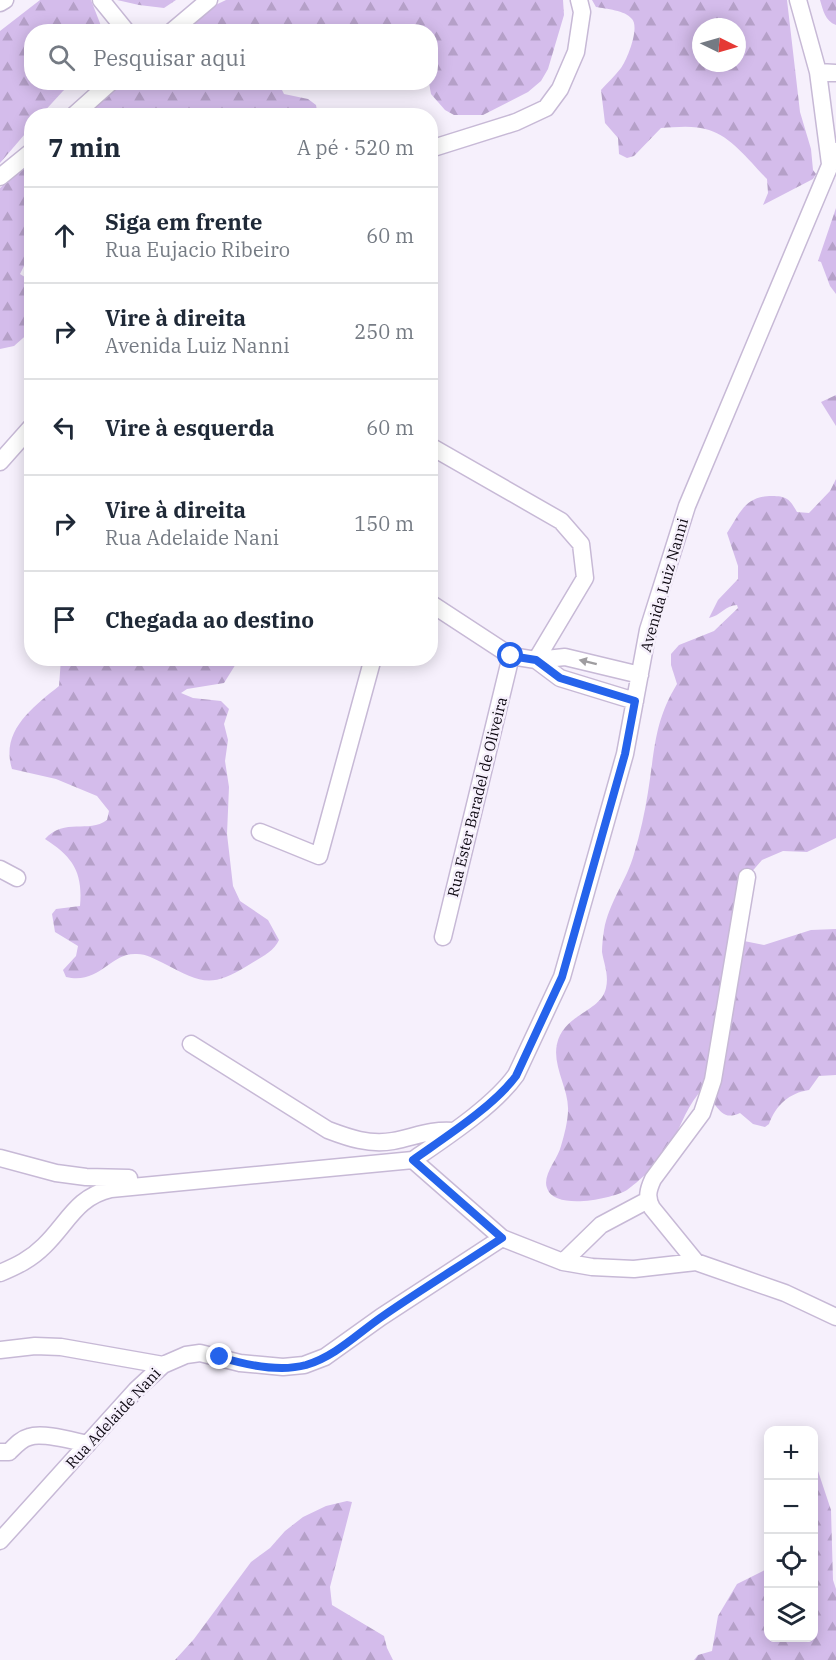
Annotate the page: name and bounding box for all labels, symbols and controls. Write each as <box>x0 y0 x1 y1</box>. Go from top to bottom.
north arrow <box>692 18 746 72</box>
search box <box>24 24 438 90</box>
icon: search <box>45 41 78 74</box>
text: Pesquisar aqui <box>93 43 246 72</box>
text: 7 min <box>48 130 121 164</box>
text: A pé · 520 m <box>297 134 414 161</box>
text: Siga em frente <box>105 207 262 236</box>
icon: ahead <box>48 219 81 252</box>
text: 60 m <box>366 222 414 249</box>
text: Rua Eujacio Ribeiro <box>105 236 290 263</box>
text: Vire à direita <box>105 303 246 332</box>
icon: right <box>48 315 81 348</box>
text: 250 m <box>354 318 414 345</box>
text: Avenida Luiz Nanni <box>105 332 290 359</box>
icon: left <box>48 411 81 444</box>
text: Vire à esquerda <box>105 413 275 442</box>
text: 60 m <box>366 414 414 441</box>
text: Vire à direita <box>105 495 246 524</box>
icon: right <box>48 507 81 540</box>
text: 150 m <box>354 510 414 537</box>
street label: Avenida Luiz Nanni <box>636 516 692 654</box>
text: Rua Adelaide Nani <box>105 524 279 551</box>
icon: arrive <box>48 603 81 636</box>
text: Chegada ao destino <box>105 605 314 634</box>
route start <box>497 642 523 668</box>
one-way arrow <box>579 657 598 667</box>
street label: Rua Ester Baradel de Oliveira <box>443 695 511 899</box>
route end <box>206 1343 232 1369</box>
street label: Rua Adelaide Nani <box>62 1364 165 1472</box>
map controls <box>764 1426 818 1642</box>
button: + <box>764 1426 818 1480</box>
button: − <box>764 1480 818 1534</box>
button: locate <box>764 1534 818 1588</box>
button: layers <box>764 1588 818 1642</box>

